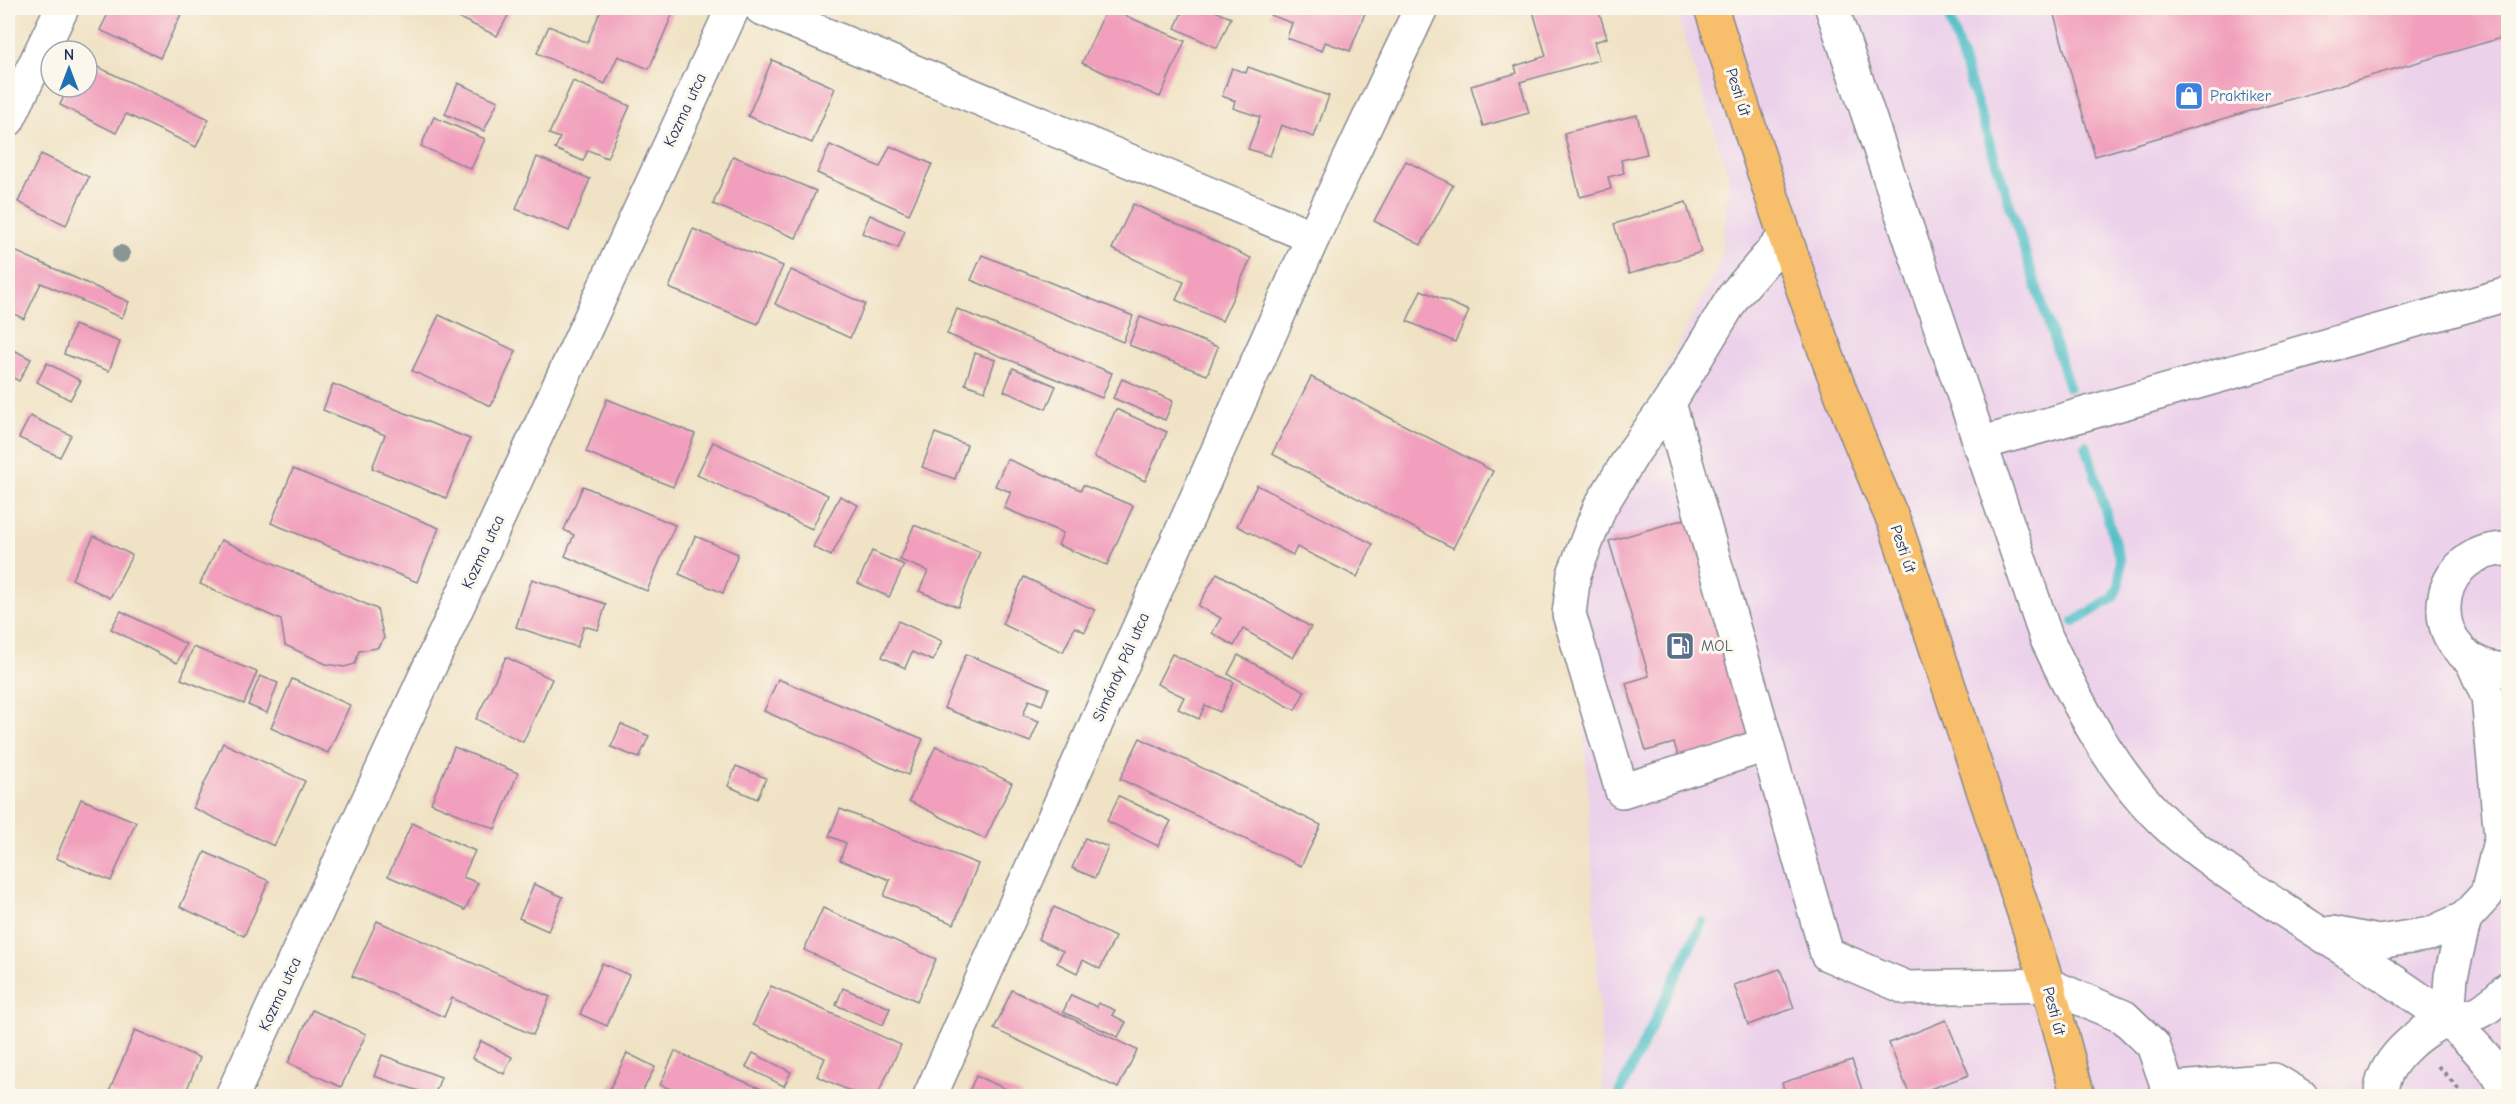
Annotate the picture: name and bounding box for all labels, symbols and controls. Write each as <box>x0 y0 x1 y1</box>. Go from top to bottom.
north arrow <box>39 39 99 99</box>
text: N <box>64 46 74 64</box>
street label: Pesti út <box>1722 66 1754 119</box>
street label: Kozma utca <box>660 70 710 150</box>
shop icon: Praktiker <box>2173 80 2205 112</box>
place label: Praktiker <box>2210 87 2272 105</box>
street label: Kozma utca <box>458 512 508 592</box>
street label: Pesti út <box>1886 523 1920 576</box>
street label: Simándy Pál utca <box>1089 610 1153 724</box>
fuel station icon: MOL <box>1664 630 1696 662</box>
place label: MOL <box>1701 637 1733 655</box>
street label: Kozma utca <box>255 954 305 1034</box>
street label: Pesti út <box>2039 985 2069 1038</box>

